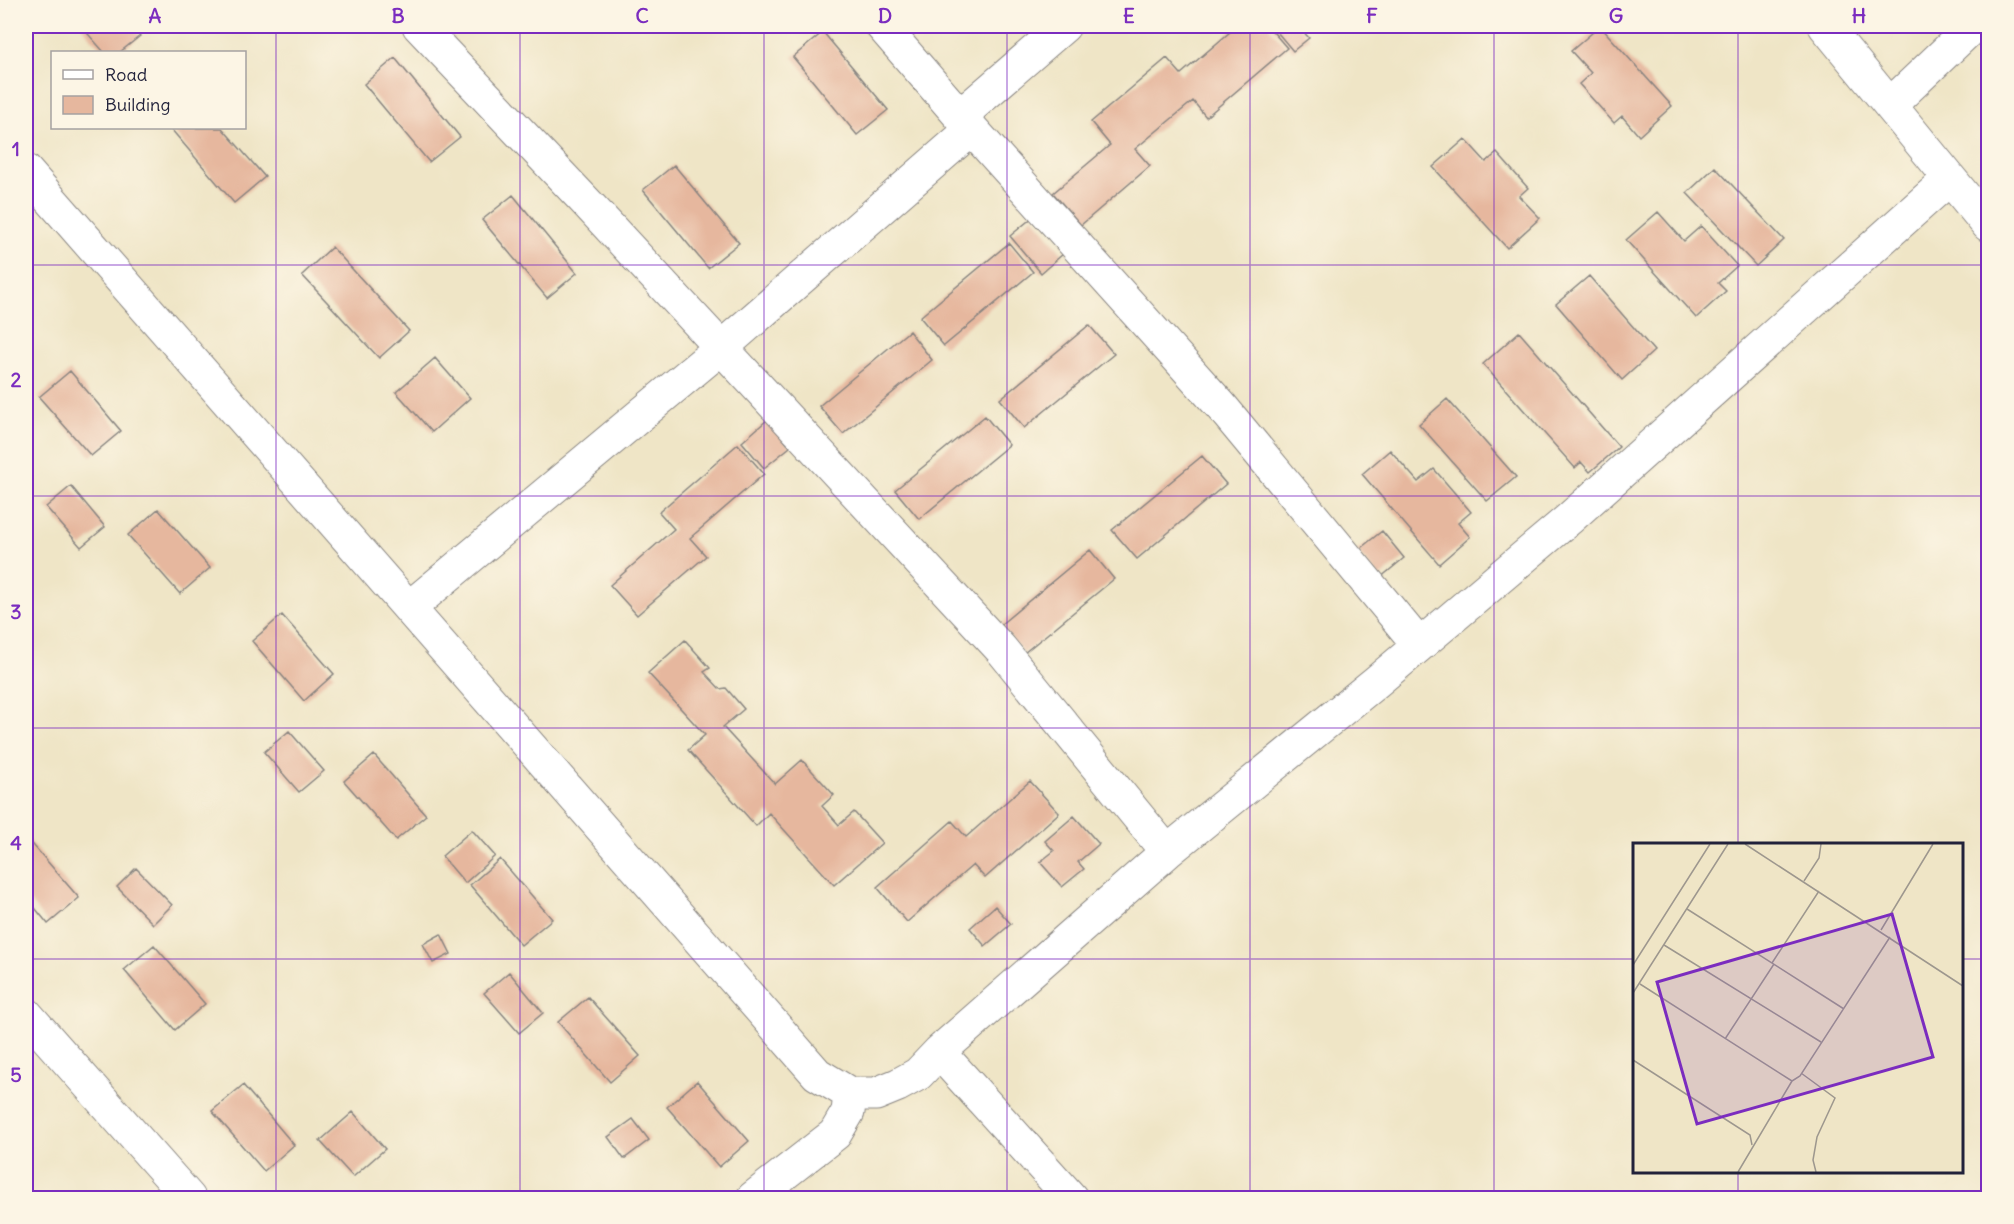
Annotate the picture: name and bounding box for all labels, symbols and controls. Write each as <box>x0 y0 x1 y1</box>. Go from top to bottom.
text: A <box>149 3 162 28</box>
text: B <box>391 3 405 28</box>
text: C <box>635 3 649 28</box>
text: D <box>878 3 892 28</box>
text: E <box>1123 3 1135 28</box>
text: F <box>1366 3 1378 28</box>
text: G <box>1609 3 1623 28</box>
text: H <box>1852 3 1866 28</box>
legend <box>51 51 246 129</box>
text: Road <box>105 63 148 86</box>
text: Building <box>105 93 170 116</box>
text: 1 <box>12 136 20 161</box>
text: 2 <box>11 367 22 392</box>
text: 3 <box>10 599 22 624</box>
text: 4 <box>10 830 22 855</box>
inset map <box>1633 843 1963 1173</box>
text: 5 <box>10 1062 22 1087</box>

